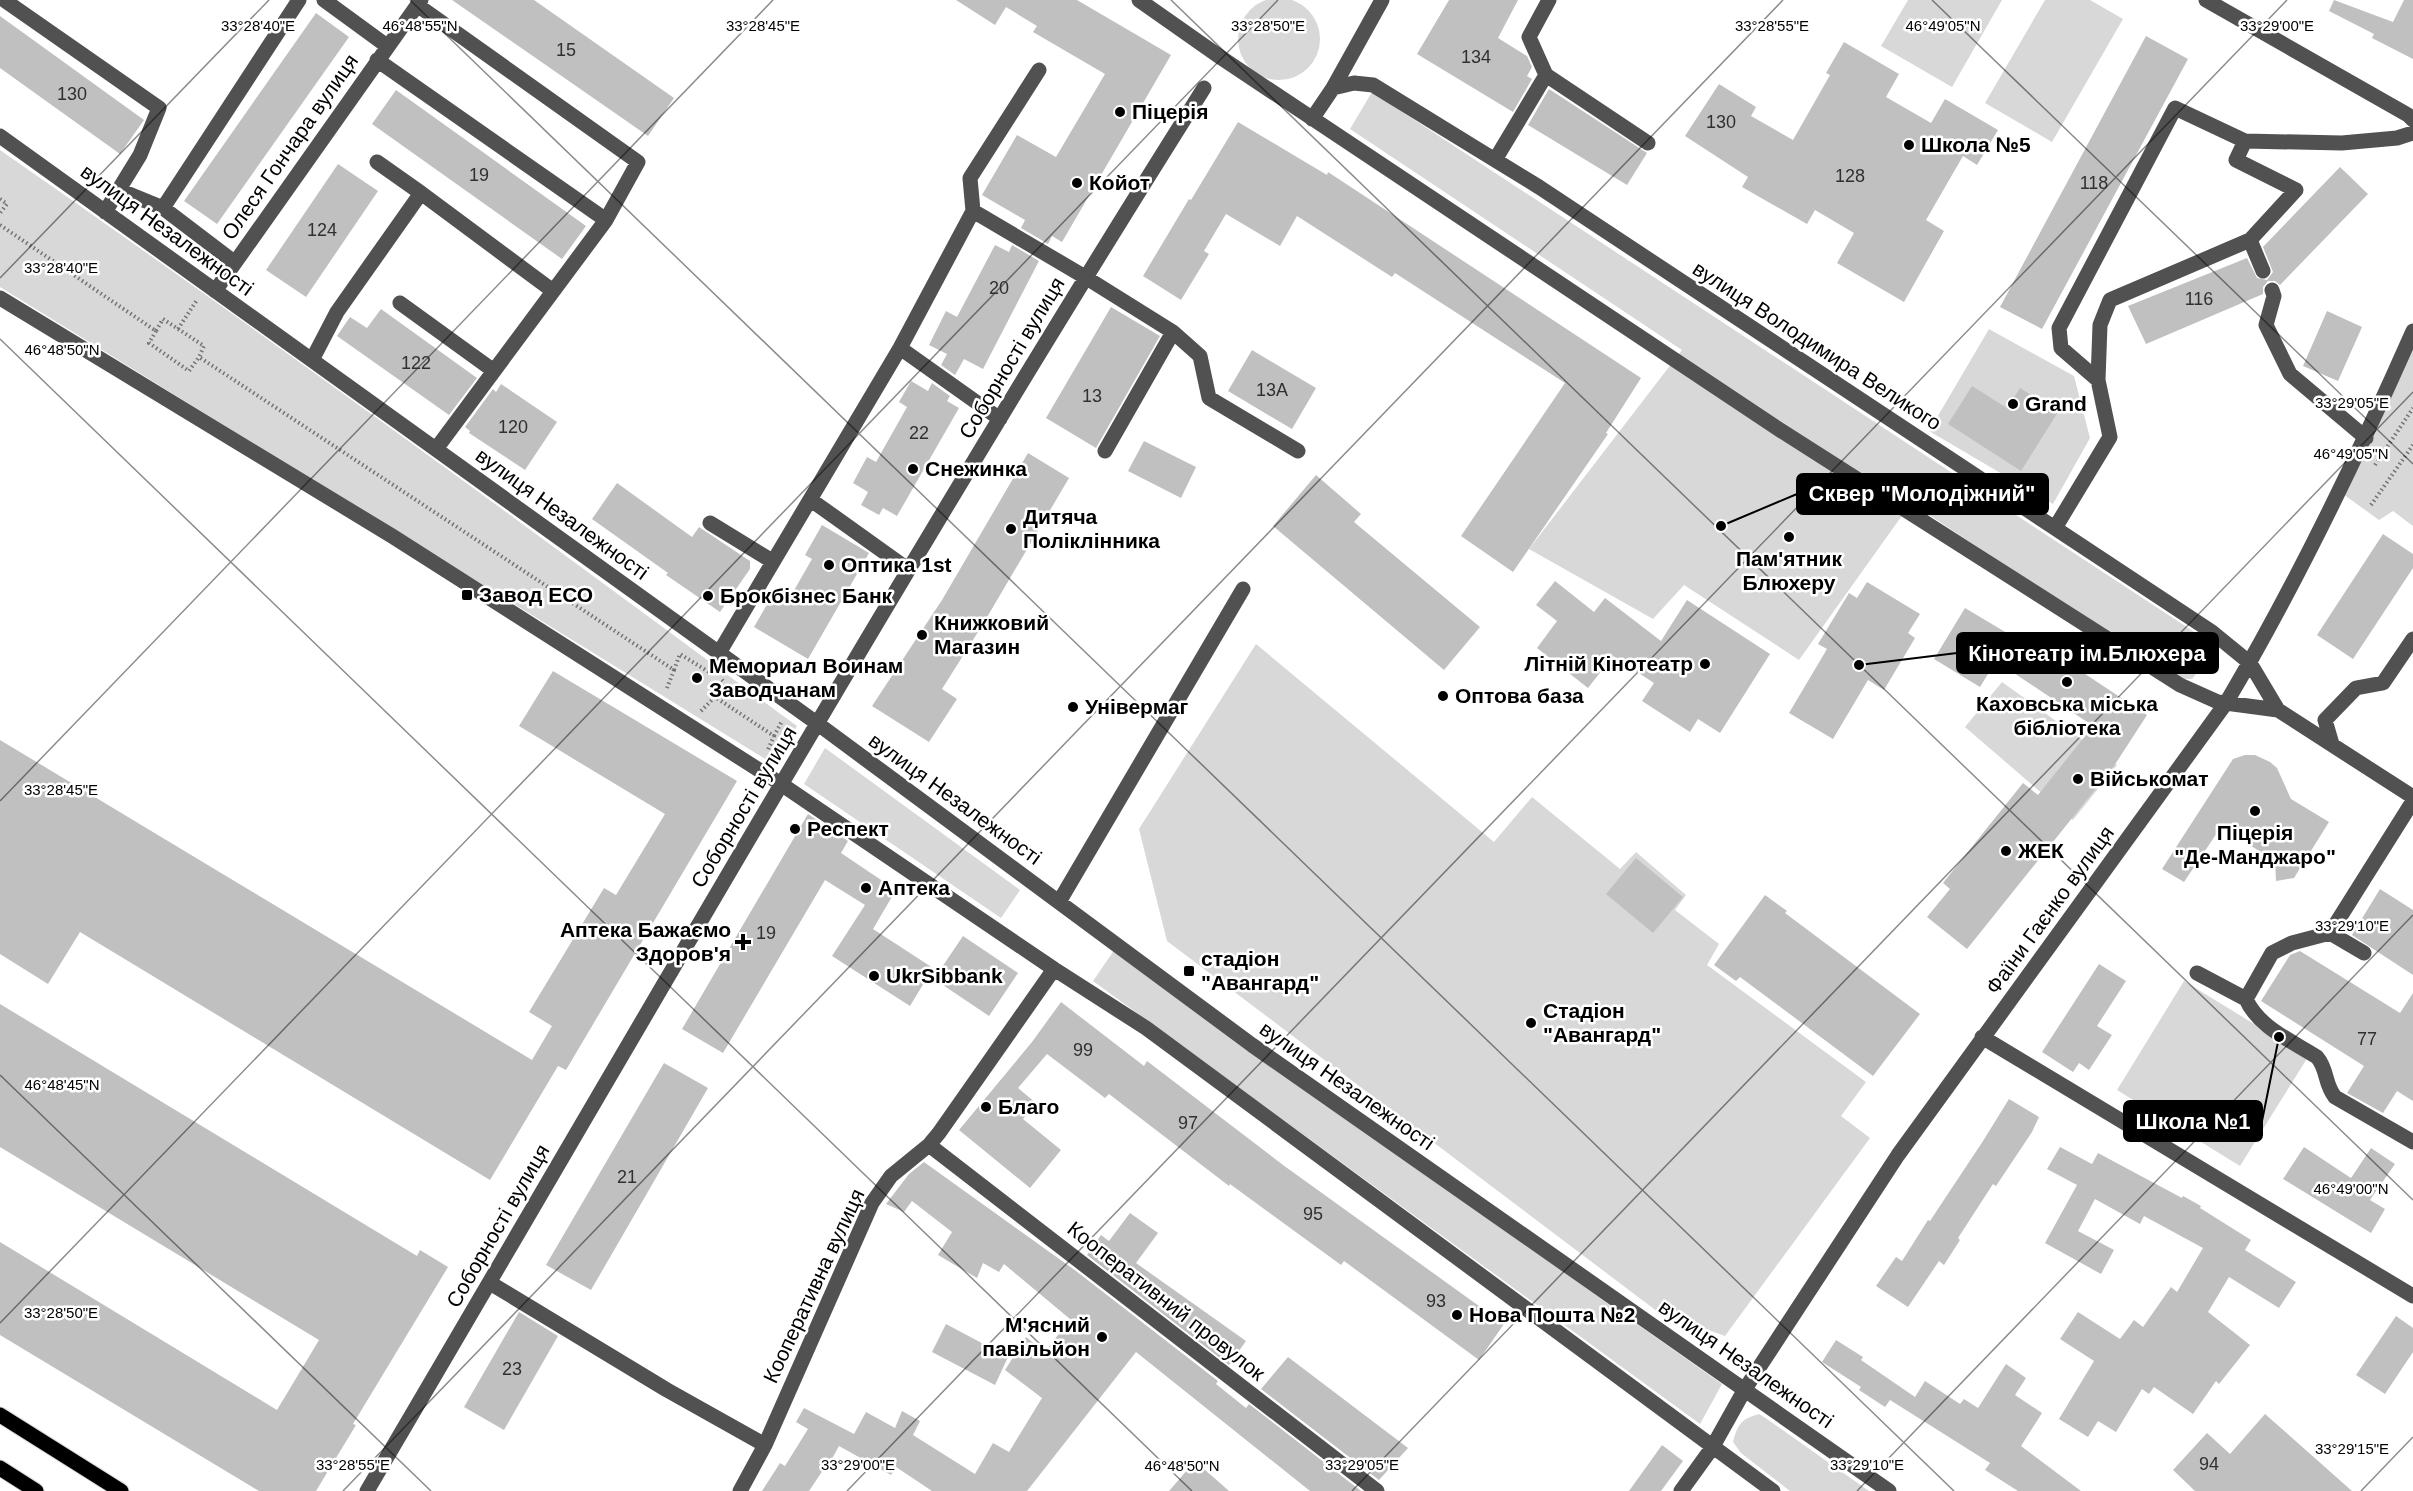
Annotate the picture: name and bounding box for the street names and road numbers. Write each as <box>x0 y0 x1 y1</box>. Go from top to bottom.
street label: Олеся Гончара вулиця <box>217 50 362 244</box>
street label: вулиця Незалежності <box>77 159 258 300</box>
street label: вулиця Володимира Великого <box>1689 257 1946 435</box>
street label: Соборності вулиця <box>954 273 1069 443</box>
street label: вулиця Незалежності <box>472 443 653 584</box>
street label: Соборності вулиця <box>686 722 801 892</box>
street label: вулиця Незалежності <box>865 728 1046 869</box>
street label: Фаїни Гаєнко вулиця <box>1981 821 2118 998</box>
street label: вулиця Незалежності <box>1256 1017 1439 1155</box>
street label: Соборності вулиця <box>442 1140 554 1311</box>
street label: Кооперативна вулиця <box>758 1185 869 1386</box>
street label: Кооперативний провулок <box>1063 1217 1270 1385</box>
street label: вулиця Незалежності <box>1655 1295 1838 1433</box>

